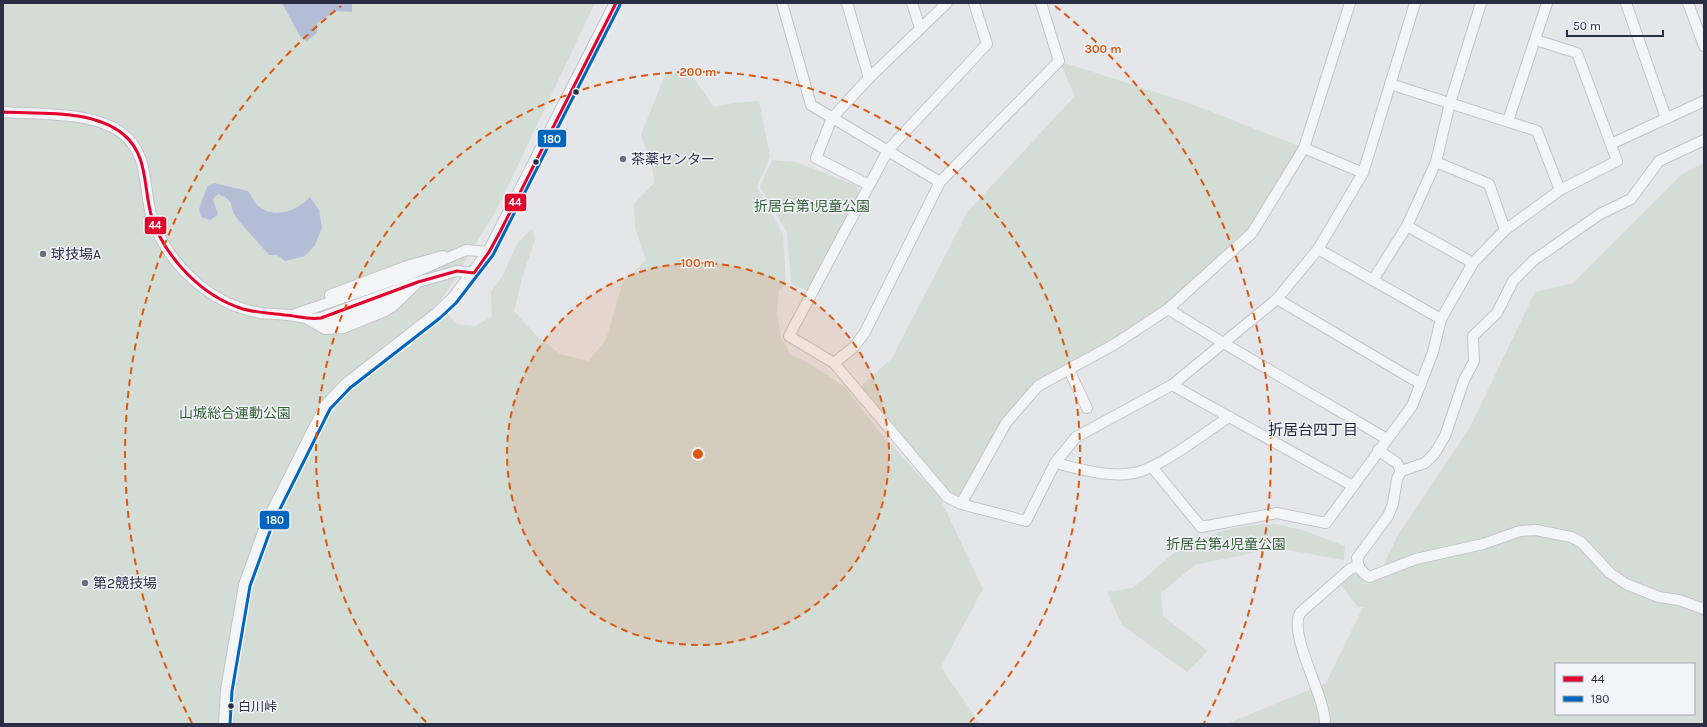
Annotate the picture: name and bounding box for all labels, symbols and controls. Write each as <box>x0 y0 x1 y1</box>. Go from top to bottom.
scale bar <box>1567 12 1663 38</box>
text: 50 m <box>1573 19 1601 33</box>
text: 300 m <box>1084 42 1122 56</box>
text: 200 m <box>680 65 716 79</box>
unlabelled marker <box>571 87 581 97</box>
line badge: 180 <box>537 129 567 148</box>
text: 180 <box>543 133 561 146</box>
place label: 茶薬センター <box>631 151 715 168</box>
marker: 茶薬センター <box>618 154 628 164</box>
unlabelled marker <box>531 157 541 167</box>
line badge: 44 <box>504 193 527 212</box>
text: 44 <box>508 196 522 209</box>
park label: 折居台第1児童公園 <box>754 198 870 215</box>
line badge: 44 <box>144 216 167 235</box>
text: 44 <box>148 219 162 232</box>
place label: 球技場A <box>51 246 101 263</box>
marker: 球技場A <box>38 249 48 259</box>
text: 100 m <box>681 256 715 270</box>
park label: 山城総合運動公園 <box>179 405 291 422</box>
district label: 折居台四丁目 <box>1268 421 1358 439</box>
centre of rings <box>691 447 705 461</box>
line badge: 180 <box>259 510 290 530</box>
text: 180 <box>266 514 284 527</box>
park label: 折居台第4児童公園 <box>1166 536 1286 553</box>
place label: 第2競技場 <box>93 575 157 592</box>
marker: 第2競技場 <box>80 578 90 588</box>
legend <box>1555 663 1695 715</box>
text: 44 <box>1591 672 1605 686</box>
text: 180 <box>1591 692 1609 706</box>
place label: 白川峠 <box>238 699 277 714</box>
marker: 白川峠 <box>226 701 236 711</box>

